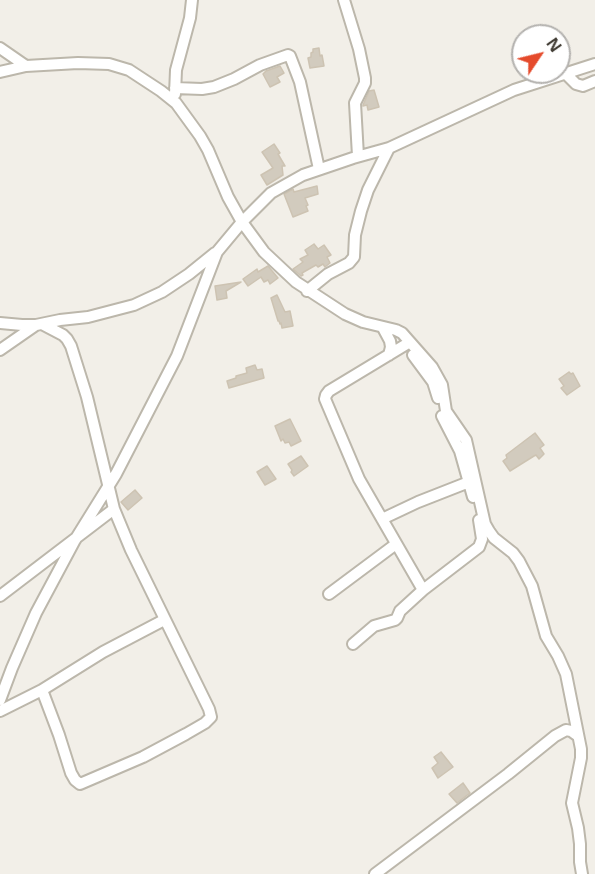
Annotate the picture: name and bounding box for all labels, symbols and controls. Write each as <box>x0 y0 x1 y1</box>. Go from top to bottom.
north arrow <box>511 24 571 84</box>
text: N <box>541 33 567 56</box>

